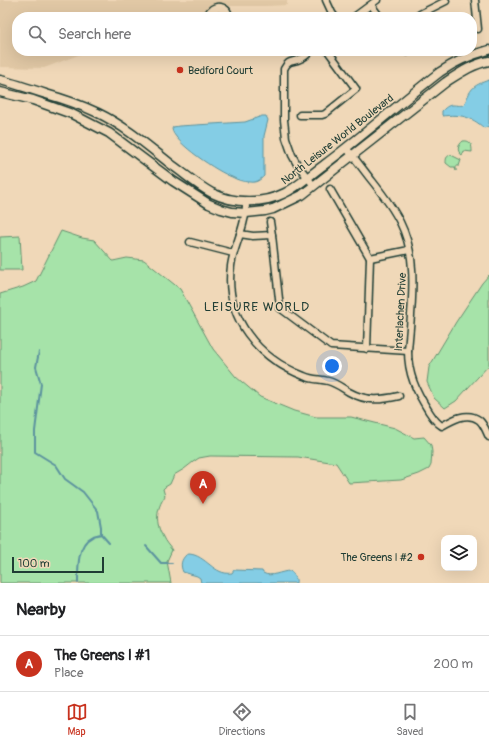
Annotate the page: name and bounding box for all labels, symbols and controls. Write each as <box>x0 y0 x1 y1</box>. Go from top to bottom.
search box <box>12 12 477 56</box>
icon: search <box>26 23 48 45</box>
text: Search here <box>58 25 131 44</box>
place label: Bedford Court <box>188 64 253 77</box>
marker: Bedford Court <box>175 65 185 75</box>
street label: North Leisure World Boulevard <box>279 91 396 187</box>
street label: Interlachen Drive <box>392 272 409 352</box>
district label: LEISURE WORLD <box>204 299 310 315</box>
your location <box>322 356 342 376</box>
pin: A <box>190 471 216 504</box>
map controls <box>441 535 477 571</box>
button: layers <box>441 535 477 571</box>
place label: The Greens I #2 <box>340 551 413 564</box>
marker: The Greens I #2 <box>416 552 426 562</box>
scale bar <box>12 555 104 574</box>
text: 100 m <box>18 557 49 570</box>
text: Nearby <box>16 599 65 620</box>
text: The Greens I #1 <box>54 646 150 665</box>
text: A <box>25 656 33 672</box>
text: 200 m <box>434 656 473 672</box>
text: Place <box>54 665 83 681</box>
tab: Map <box>66 701 88 738</box>
tab: Directions <box>219 701 265 738</box>
tab: Saved <box>396 701 423 738</box>

